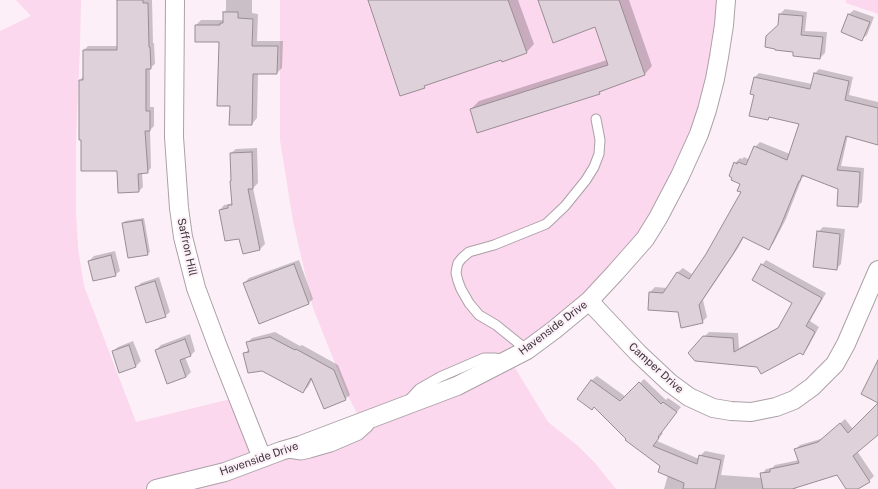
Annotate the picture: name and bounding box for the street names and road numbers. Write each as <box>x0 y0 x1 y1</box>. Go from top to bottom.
street label: Saffron Hill <box>174 217 200 277</box>
street label: Havenside Drive <box>516 298 590 358</box>
street label: Camper Drive <box>626 340 686 396</box>
street label: Havenside Drive <box>218 439 300 479</box>

